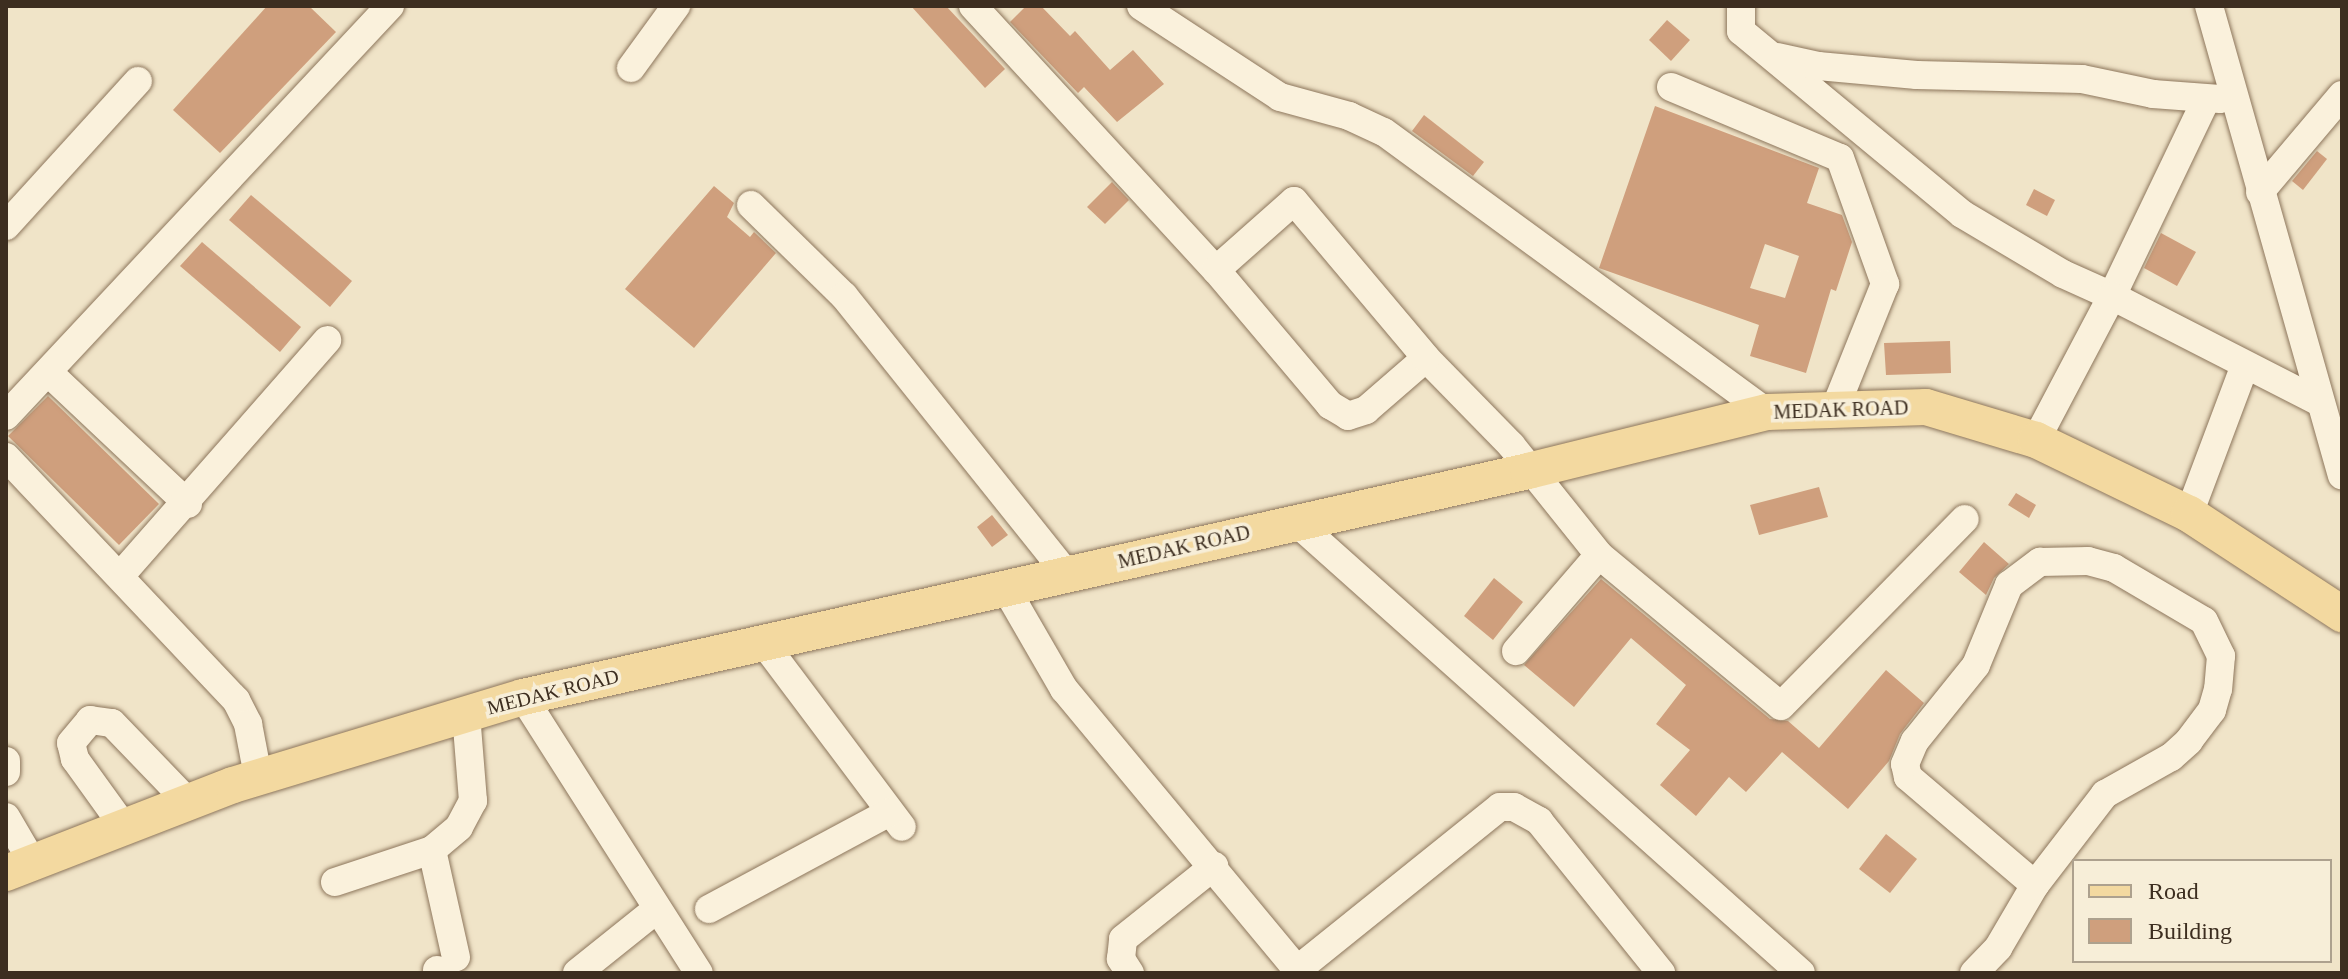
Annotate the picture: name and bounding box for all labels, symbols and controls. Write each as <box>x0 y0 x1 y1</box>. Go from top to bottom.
street label: MEDAK ROAD <box>1773 396 1909 424</box>
street label: MEDAK ROAD <box>1116 520 1252 574</box>
street label: MEDAK ROAD <box>485 664 621 720</box>
legend <box>2072 859 2332 963</box>
text: Road <box>2148 878 2199 904</box>
text: Building <box>2148 918 2232 944</box>

